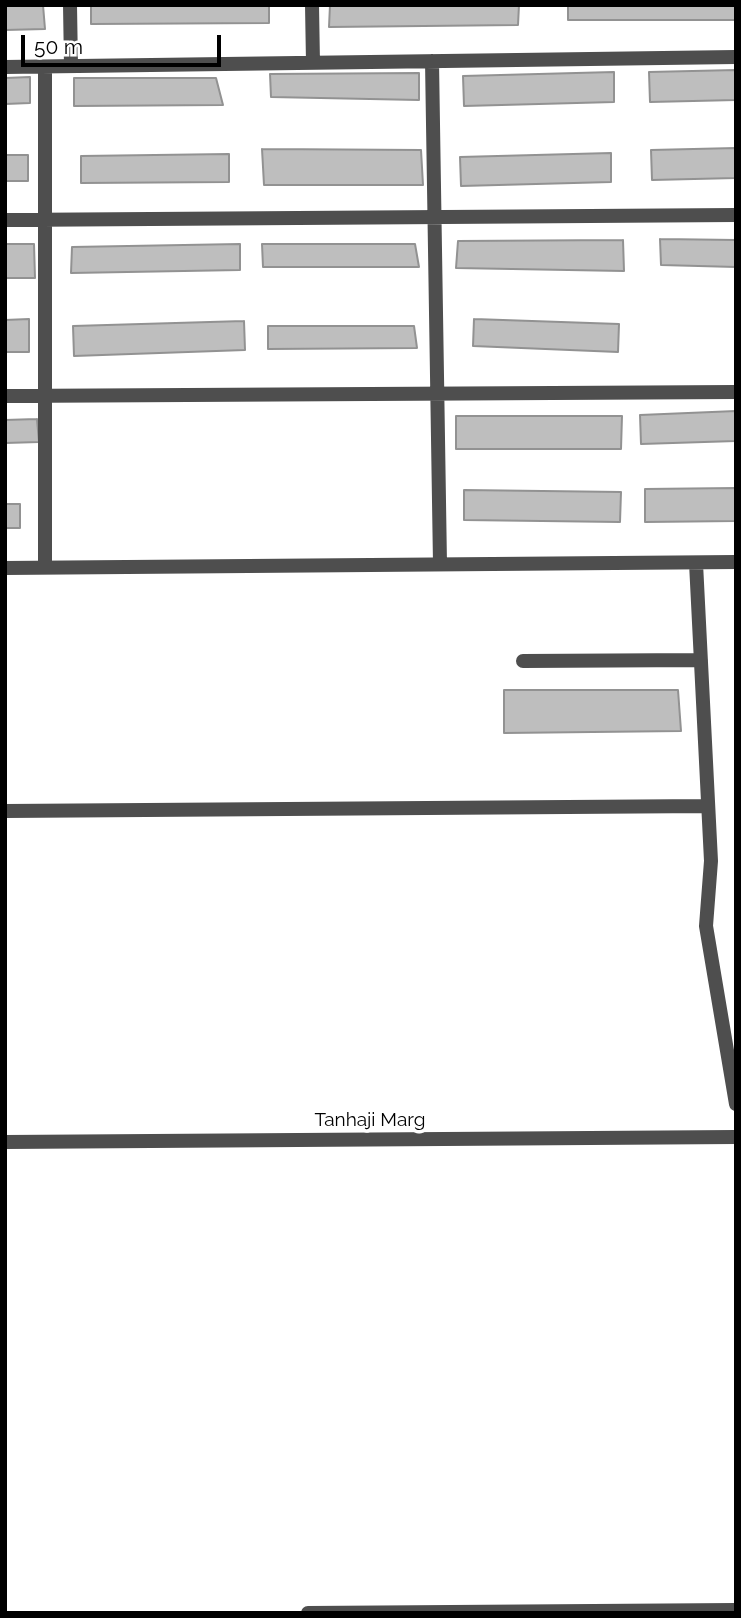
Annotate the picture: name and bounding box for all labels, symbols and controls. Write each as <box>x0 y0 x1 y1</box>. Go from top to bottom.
scale bar <box>24 21 224 65</box>
text: 50 m <box>34 34 83 59</box>
street label: Tanhaji Marg <box>315 1109 425 1131</box>

